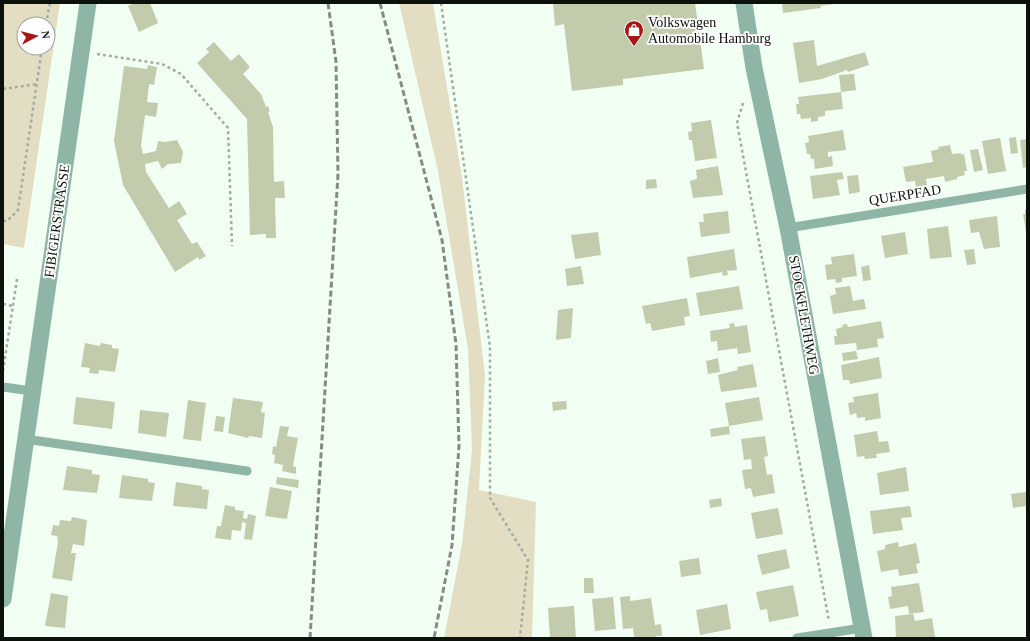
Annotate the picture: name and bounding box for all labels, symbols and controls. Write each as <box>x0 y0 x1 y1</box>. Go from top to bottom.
place label: Volkswagen Automobile Hamburg <box>648 15 771 46</box>
north arrow <box>16 16 56 56</box>
shop icon: Volkswagen Automobile Hamburg <box>623 19 645 47</box>
text: N <box>39 30 52 40</box>
street label: FIBIGERSTRASSE <box>42 163 72 279</box>
street label: QUERPFAD <box>868 182 942 208</box>
street label: STOCKFLETHWEG <box>786 254 822 376</box>

